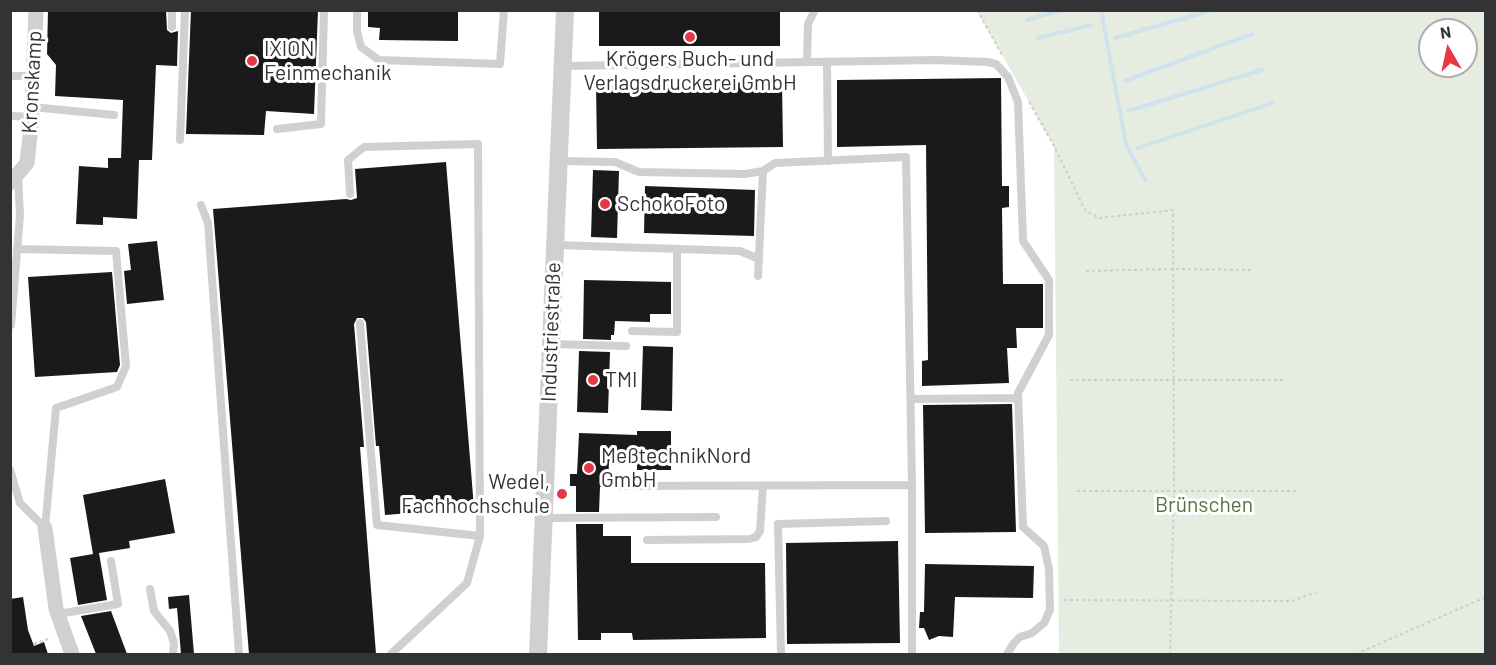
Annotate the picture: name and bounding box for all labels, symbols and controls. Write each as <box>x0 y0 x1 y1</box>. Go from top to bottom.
north arrow <box>1418 18 1478 78</box>
text: N <box>1439 21 1452 42</box>
street label: Kronskamp <box>17 30 47 134</box>
marker: Krögers Buch- und Verlagsdruckerei GmbH <box>683 30 697 44</box>
place label: IXION Feinmechanik <box>264 36 392 86</box>
place label: Krögers Buch- und Verlagsdruckerei GmbH <box>583 46 797 96</box>
marker: IXION Feinmechanik <box>245 54 259 68</box>
place label: SchokoFoto <box>617 191 726 217</box>
marker: SchokoFoto <box>598 197 612 211</box>
street label: Industriestraße <box>536 262 566 402</box>
place label: TMI <box>605 367 637 393</box>
marker: TMI <box>586 373 600 387</box>
place label: MeßtechnikNord GmbH <box>601 443 751 493</box>
marker: MeßtechnikNord GmbH <box>582 461 596 475</box>
place label: Wedel, Fachhochschule <box>401 469 550 519</box>
marker: Wedel, Fachhochschule <box>555 487 569 501</box>
park label: Brünschen <box>1155 492 1253 518</box>

